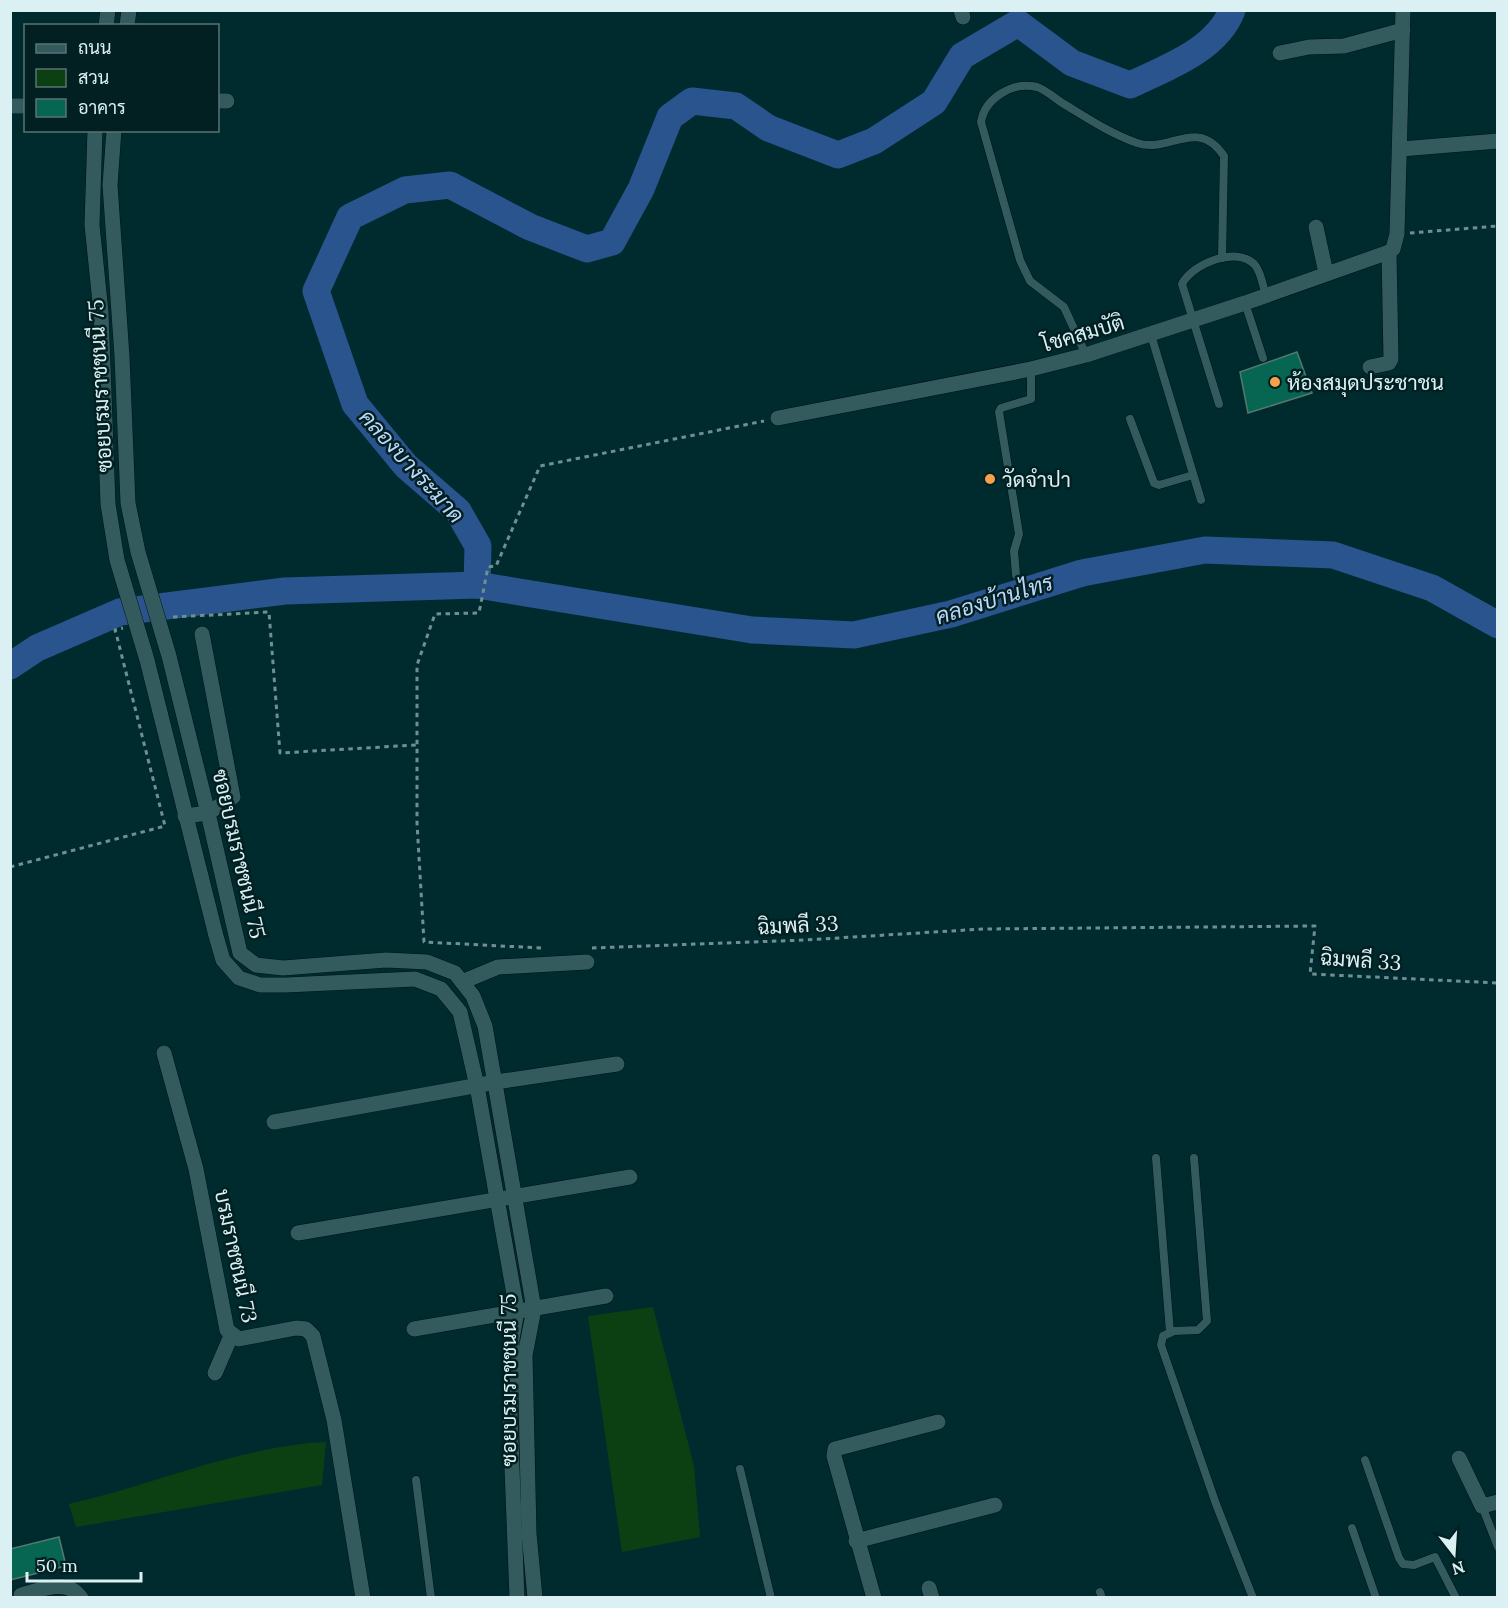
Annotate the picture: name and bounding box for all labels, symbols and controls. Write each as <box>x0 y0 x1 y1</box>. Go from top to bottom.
legend <box>24 24 219 132</box>
text: ถนน <box>78 36 111 59</box>
text: สวน <box>78 66 109 89</box>
text: อาคาร <box>78 96 126 119</box>
street label: ซอยบรมราชชนนี 75 <box>82 299 118 473</box>
street label: โชคสมบัติ <box>1038 308 1127 358</box>
place label: ห้องสมุดประชาชน <box>1287 369 1444 397</box>
marker: ห้องสมุดประชาชน <box>1268 375 1282 389</box>
water label: คลองบางระมาด <box>354 403 470 529</box>
place label: วัดจำปา <box>1002 466 1071 493</box>
marker: วัดจำปา <box>983 472 997 486</box>
water label: คลองบ้านไทร <box>932 567 1057 630</box>
street label: ซอยบรมราชชนนี 75 <box>206 767 272 941</box>
street label: ฉิมพลี 33 <box>757 909 839 941</box>
street label: ฉิมพลี 33 <box>1320 944 1402 976</box>
street label: บรมราชชนนี 73 <box>209 1187 263 1325</box>
street label: ซอยบรมราชชนนี 75 <box>495 1293 522 1467</box>
north arrow <box>1424 1524 1484 1584</box>
scale bar <box>27 1545 141 1583</box>
text: 50 m <box>36 1554 78 1577</box>
text: N <box>1450 1557 1467 1580</box>

